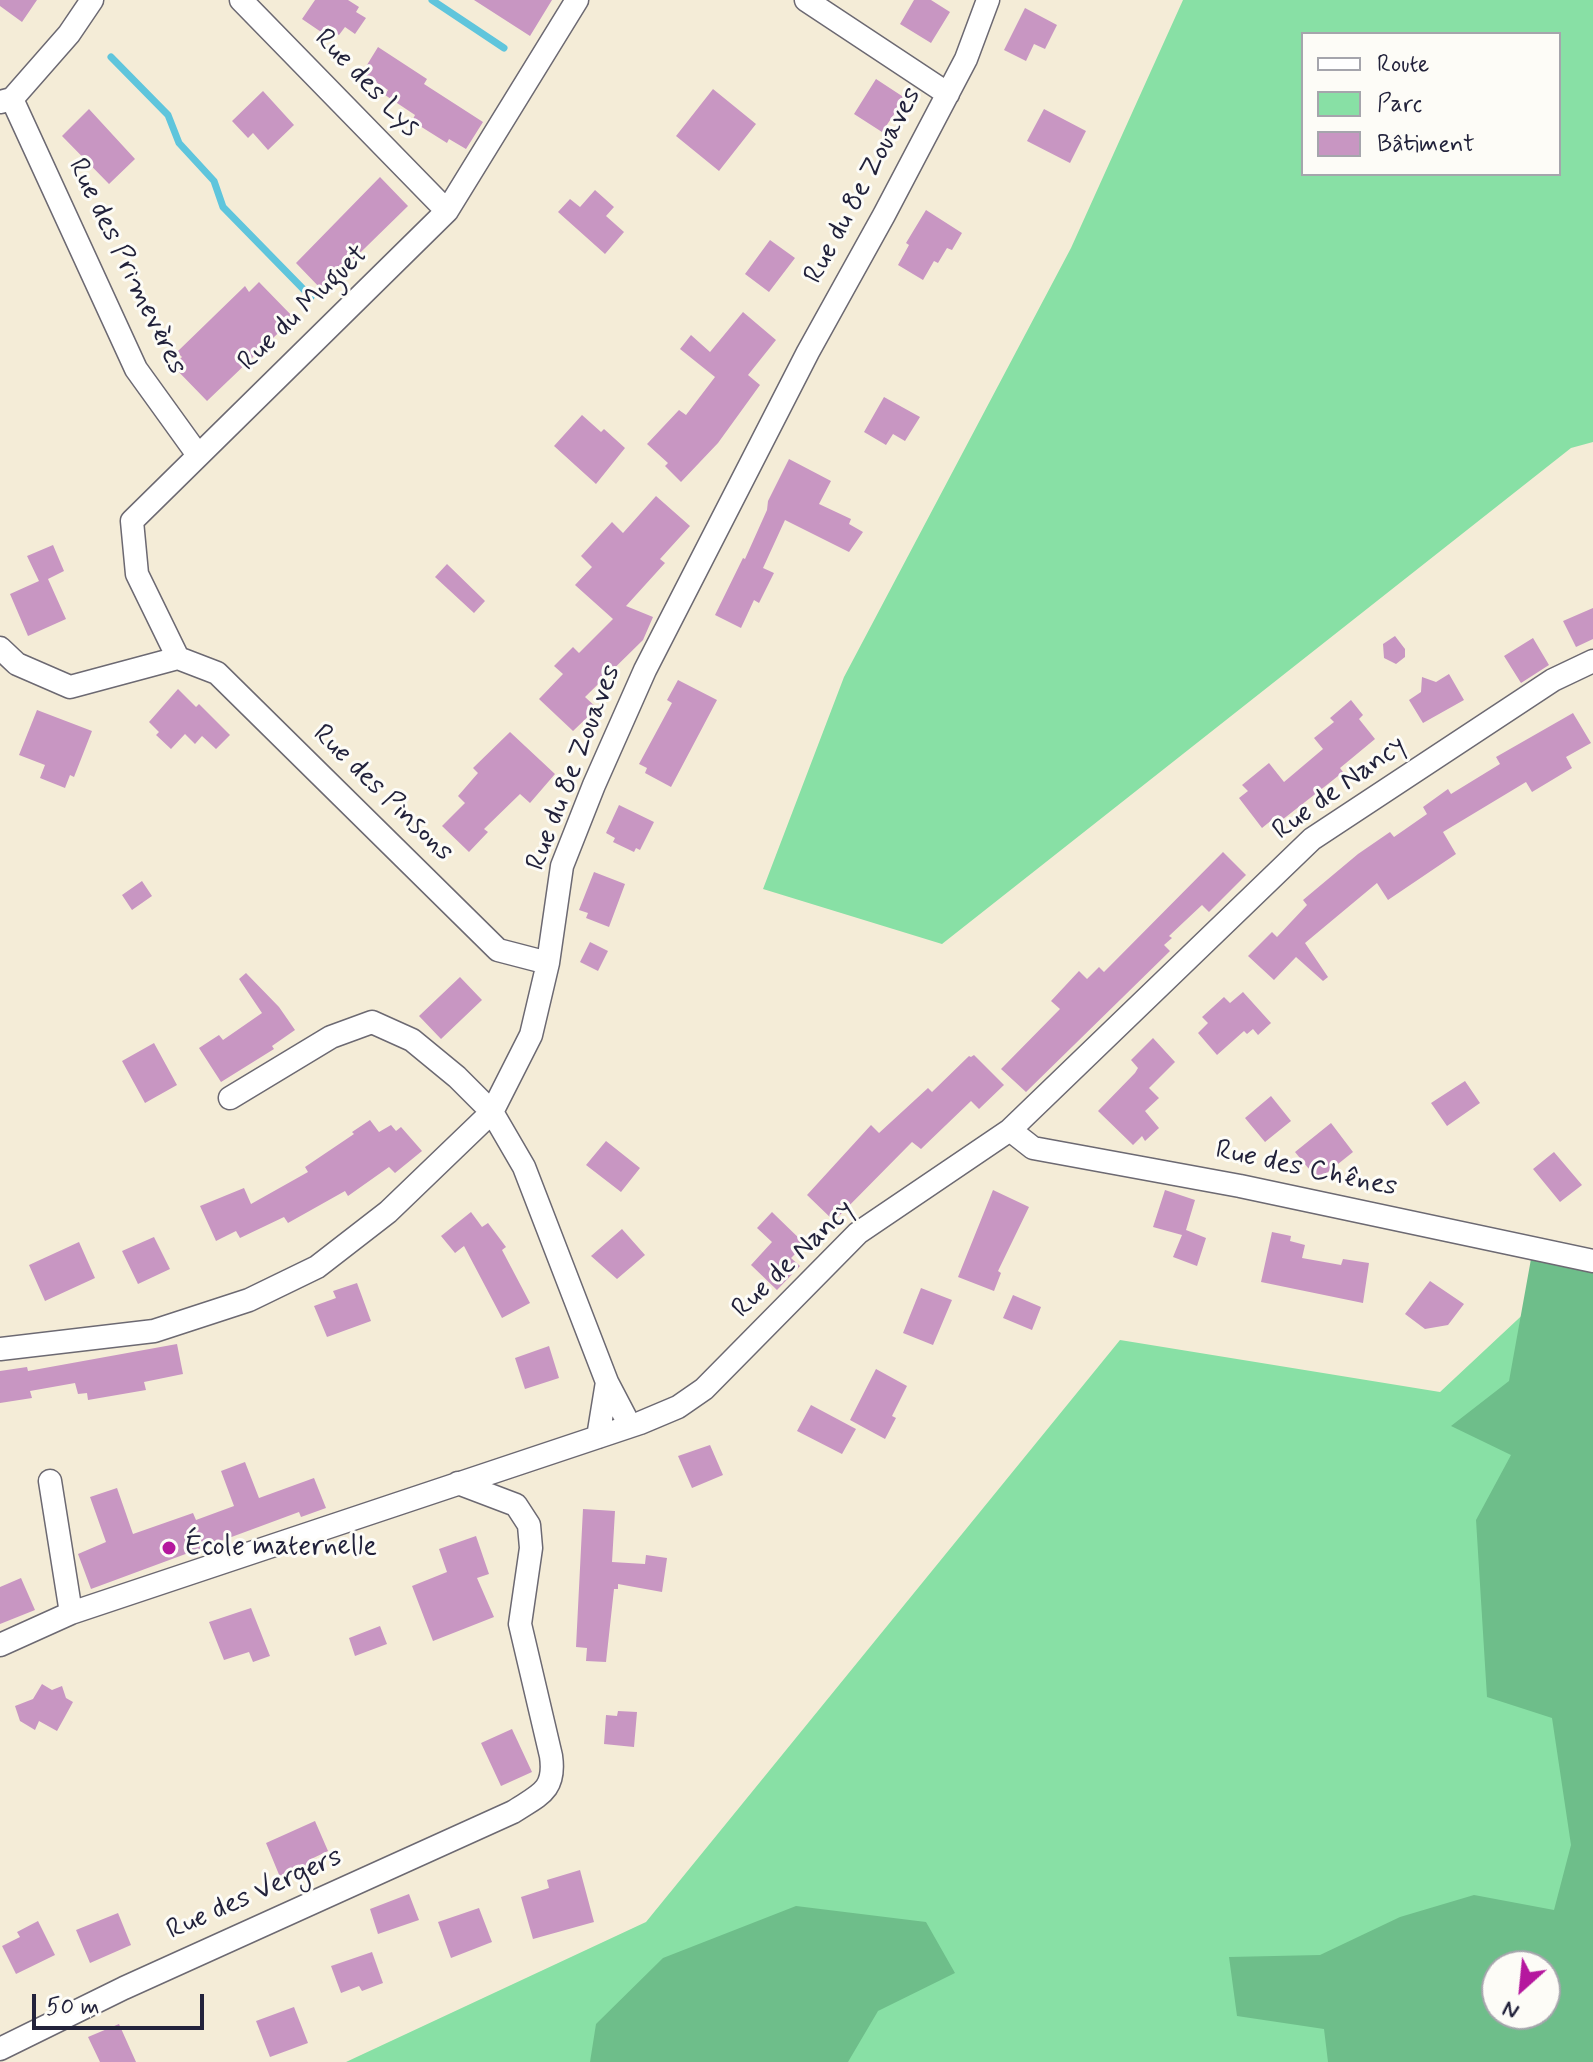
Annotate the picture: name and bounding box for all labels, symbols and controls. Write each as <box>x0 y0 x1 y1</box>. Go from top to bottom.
street label: Rue des Lys <box>306 23 426 145</box>
legend <box>1301 32 1561 176</box>
text: Route <box>1377 49 1429 80</box>
street label: Rue du 8e Zouaves <box>798 82 930 290</box>
text: Parc <box>1377 89 1422 120</box>
text: Bâtiment <box>1377 129 1475 160</box>
street label: Rue des Primevères <box>59 154 193 380</box>
street label: Rue du Muguet <box>232 239 376 379</box>
street label: Rue du 8e Zouaves <box>520 660 630 876</box>
street label: Rue des Pinsons <box>305 718 459 870</box>
street label: Rue de Nancy <box>1267 729 1413 849</box>
street label: Rue des Chênes <box>1212 1134 1400 1206</box>
street label: Rue de Nancy <box>726 1194 862 1326</box>
place label: École maternelle <box>185 1531 377 1565</box>
marker: École maternelle <box>160 1539 178 1557</box>
street label: Rue des Vergers <box>162 1841 348 1949</box>
north arrow <box>1481 1950 1561 2030</box>
scale bar <box>36 1978 208 2028</box>
text: 50 m <box>46 1992 100 2023</box>
text: N <box>1498 1994 1524 2025</box>

